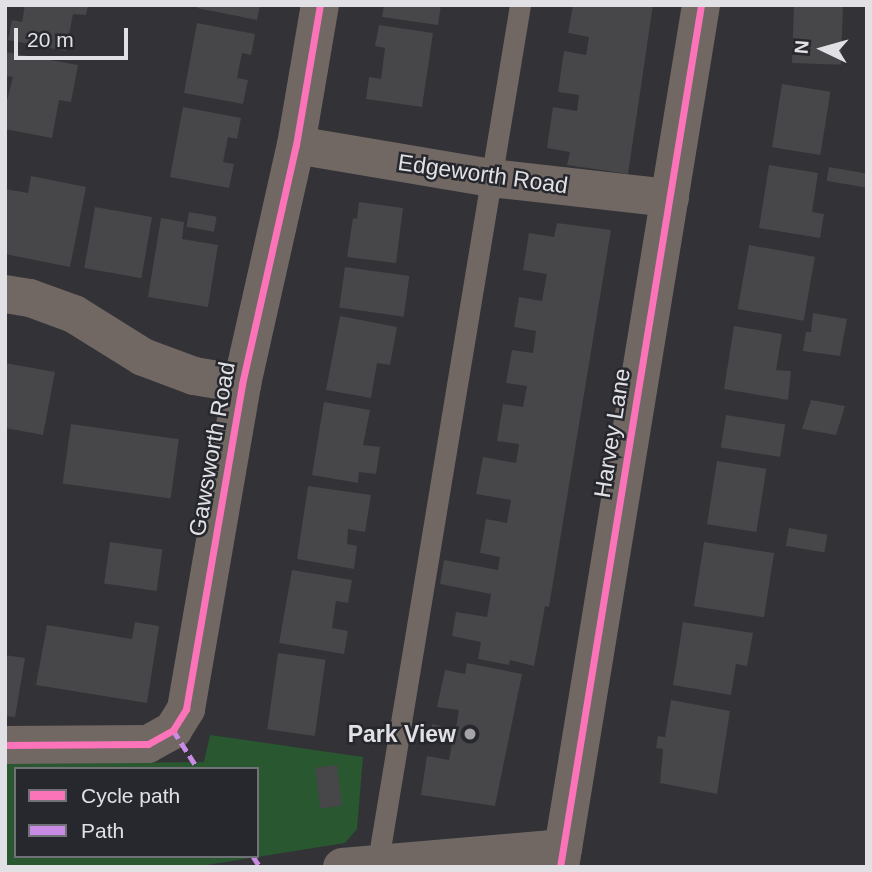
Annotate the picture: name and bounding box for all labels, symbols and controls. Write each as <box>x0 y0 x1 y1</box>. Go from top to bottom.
scale bar <box>18 14 131 58</box>
north arrow <box>788 14 858 84</box>
text: 20 m <box>27 28 74 51</box>
text: N <box>791 39 813 55</box>
street label: Edgeworth Road <box>396 148 570 200</box>
street label: Gawsworth Road <box>183 360 241 538</box>
street label: Harvey Lane <box>588 366 636 500</box>
place label: Park View <box>348 720 456 748</box>
marker: Park View <box>462 726 478 742</box>
legend <box>14 767 259 858</box>
text: Cycle path <box>81 784 180 807</box>
text: Path <box>81 819 124 842</box>

